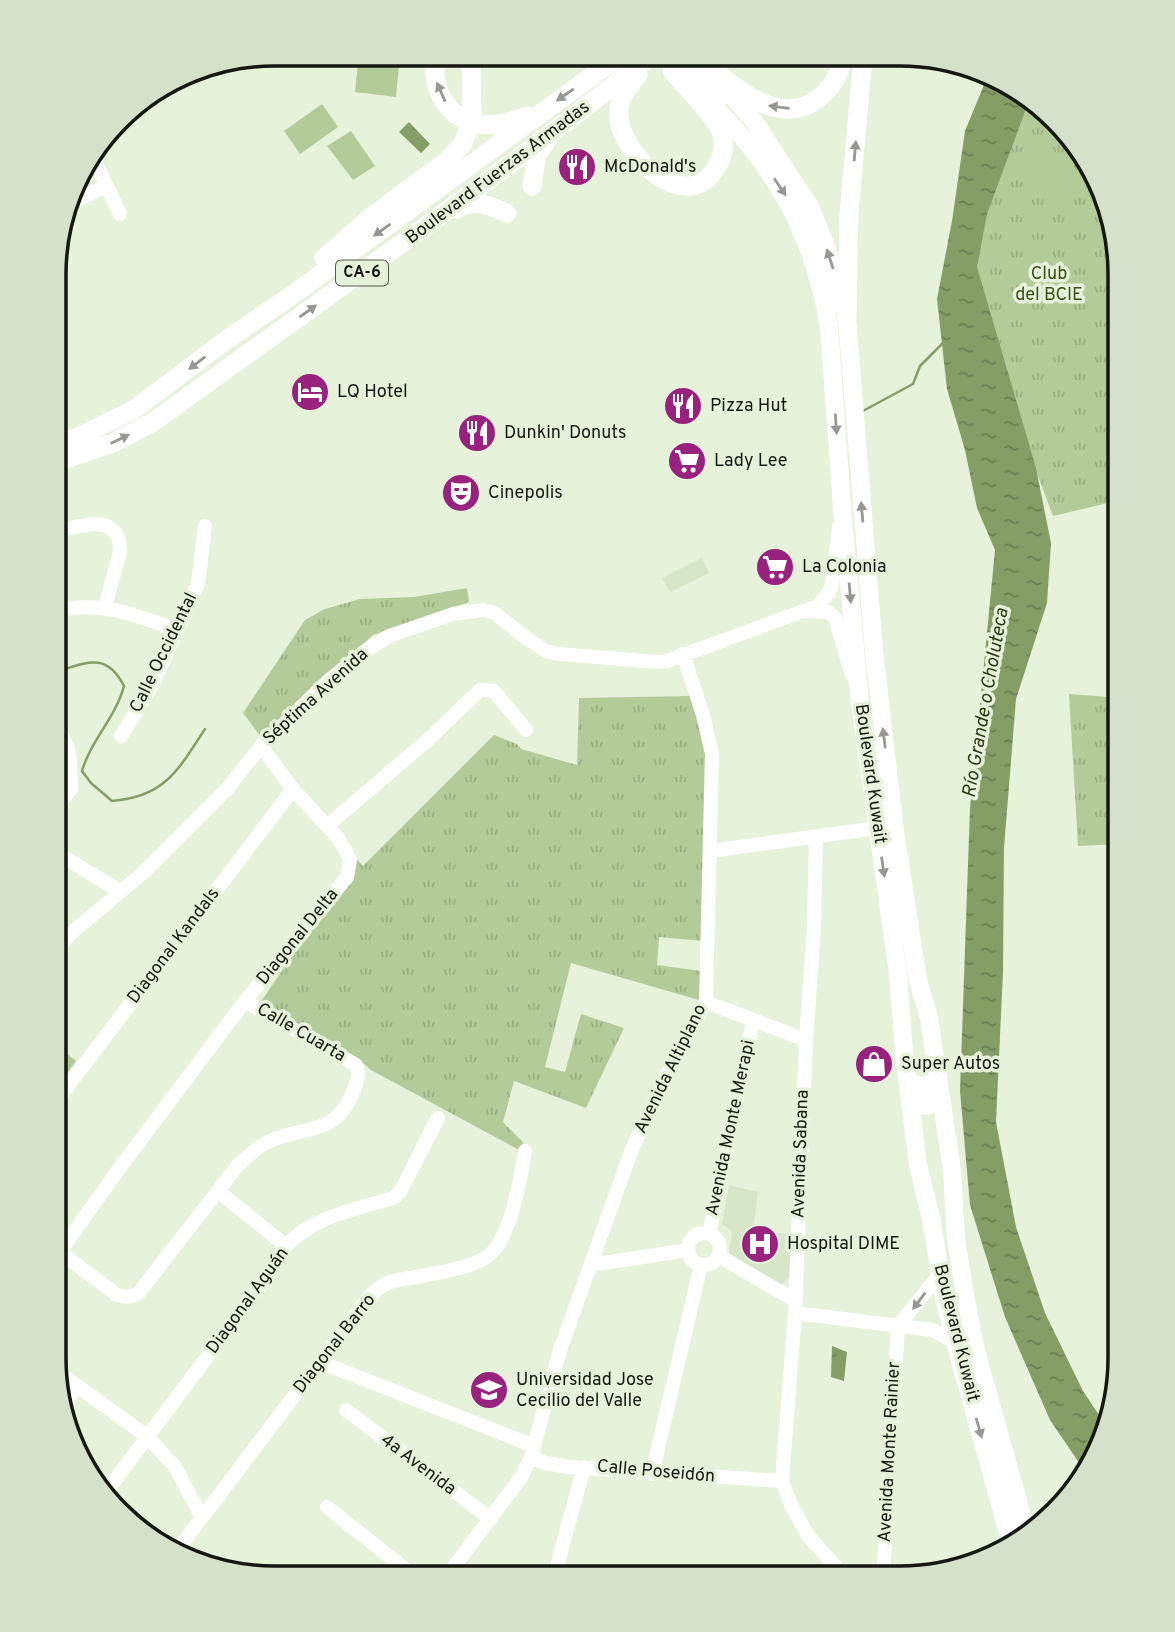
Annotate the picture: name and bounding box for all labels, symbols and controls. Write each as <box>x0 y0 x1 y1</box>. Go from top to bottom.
one-way arrow <box>435 82 447 102</box>
one-way arrow <box>556 88 574 102</box>
street label: Boulevard Fuerzas Armadas <box>401 96 595 250</box>
one-way arrow <box>768 101 790 112</box>
one-way arrow <box>849 140 860 162</box>
restaurant icon: McDonald's <box>556 146 598 188</box>
place label: McDonald's <box>604 156 696 179</box>
one-way arrow <box>773 178 786 197</box>
one-way arrow <box>373 222 391 236</box>
one-way arrow <box>824 248 835 269</box>
road number: CA-6 <box>336 260 388 286</box>
park label: Club del BCIE <box>1015 263 1083 307</box>
one-way arrow <box>299 304 317 318</box>
one-way arrow <box>189 355 207 370</box>
hotel icon: LQ Hotel <box>289 371 331 413</box>
place label: LQ Hotel <box>337 381 408 404</box>
restaurant icon: Pizza Hut <box>662 385 704 427</box>
place label: Pizza Hut <box>710 395 787 418</box>
restaurant icon: Dunkin' Donuts <box>456 412 498 454</box>
one-way arrow <box>831 413 842 435</box>
place label: Dunkin' Donuts <box>504 422 626 445</box>
one-way arrow <box>110 433 130 445</box>
supermarket icon: Lady Lee <box>666 440 708 482</box>
place label: Lady Lee <box>714 450 787 473</box>
theatre icon: Cinepolis <box>440 472 482 514</box>
place label: Cinepolis <box>488 482 563 505</box>
one-way arrow <box>856 500 867 522</box>
supermarket icon: La Colonia <box>754 546 796 588</box>
place label: La Colonia <box>802 556 886 579</box>
one-way arrow <box>845 582 856 604</box>
street label: Calle Occidental <box>125 589 203 717</box>
water label: Río Grande o Choluteca <box>957 606 1015 800</box>
street label: Séptima Avenida <box>258 644 374 750</box>
street label: Boulevard Kuwait <box>849 703 891 845</box>
one-way arrow <box>878 727 889 749</box>
one-way arrow <box>877 856 888 878</box>
street label: Diagonal Kandals <box>123 883 225 1009</box>
street label: Diagonal Delta <box>252 884 344 990</box>
street label: Calle Cuarta <box>252 998 350 1068</box>
street label: Avenida Altiplano <box>630 1001 712 1137</box>
street label: Avenida Monte Merapi <box>701 1038 761 1218</box>
shop icon: Super Autos <box>853 1043 895 1085</box>
place label: Super Autos <box>901 1053 1000 1076</box>
street label: Avenida Sabana <box>787 1089 815 1219</box>
hospital icon: Hospital DIME <box>739 1223 781 1265</box>
place label: Hospital DIME <box>787 1233 900 1256</box>
street label: Diagonal Aguán <box>202 1243 294 1359</box>
street label: Boulevard Kuwait <box>928 1262 984 1404</box>
street label: Diagonal Barro <box>289 1289 381 1399</box>
one-way arrow <box>912 1291 926 1310</box>
street label: Avenida Monte Rainier <box>874 1361 906 1543</box>
school or university icon: Universidad Jose Cecilio del Valle <box>468 1369 510 1411</box>
place label: Universidad Jose Cecilio del Valle <box>516 1369 654 1413</box>
one-way arrow <box>975 1418 985 1439</box>
street label: 4a Avenida <box>376 1429 460 1501</box>
street label: Calle Poseidón <box>596 1455 716 1489</box>

